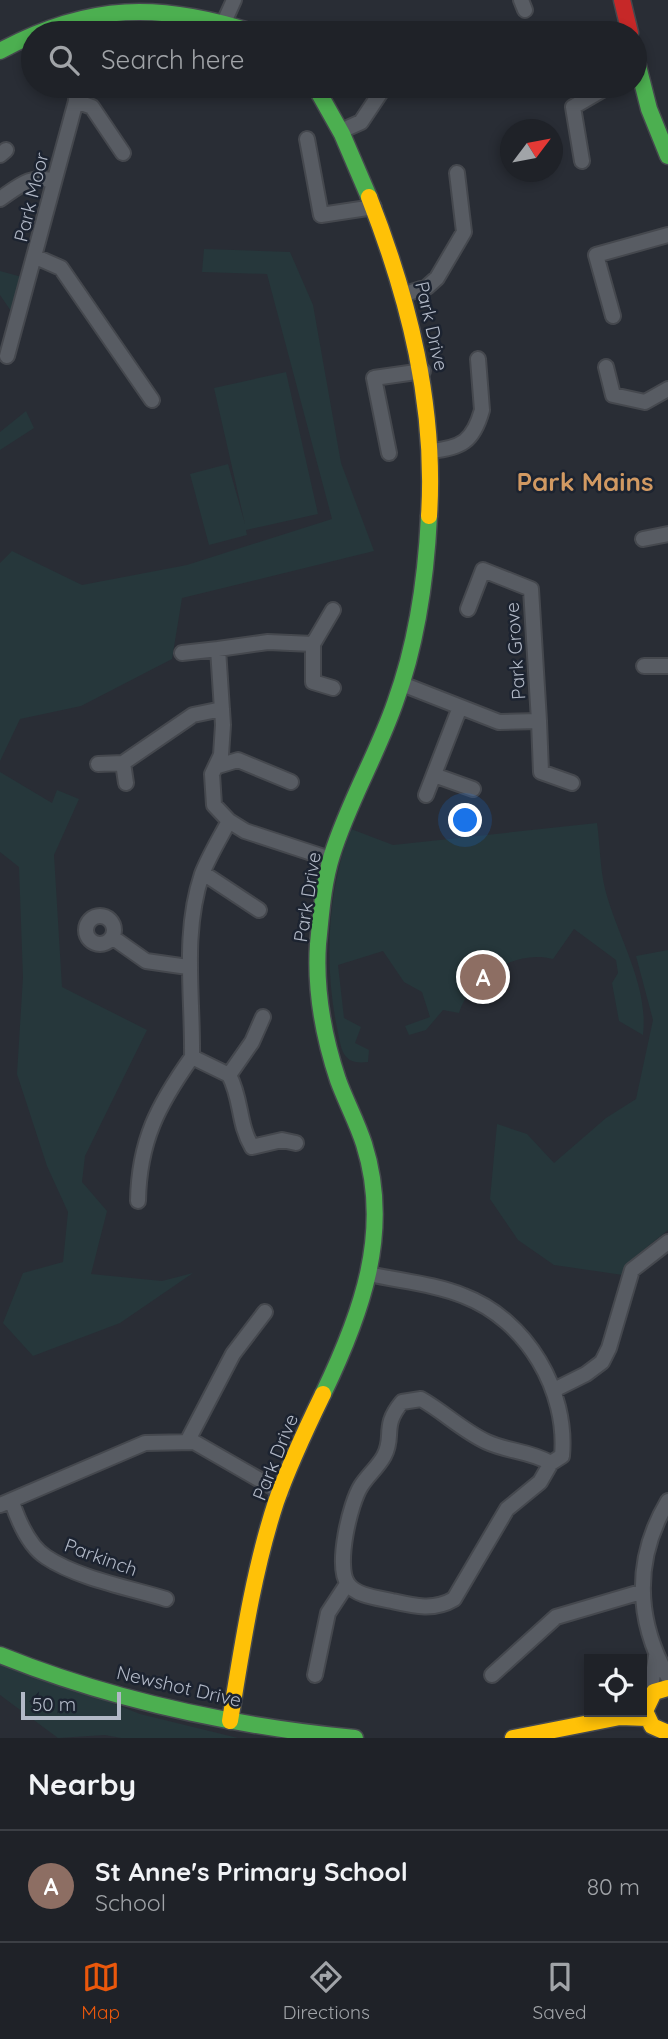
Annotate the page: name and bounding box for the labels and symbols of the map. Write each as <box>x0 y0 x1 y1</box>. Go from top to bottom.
north arrow <box>500 119 563 182</box>
street label: Park Moor <box>8 149 54 244</box>
street label: Park Drive <box>410 279 454 373</box>
district label: Park Mains <box>516 465 654 498</box>
street label: Park Grove <box>500 601 530 701</box>
your location <box>448 803 482 837</box>
street label: Park Drive <box>288 850 326 944</box>
pin: A <box>460 951 506 1003</box>
street label: Park Drive <box>247 1410 303 1504</box>
street label: Parkinch <box>61 1533 141 1581</box>
street label: Newshot Drive <box>114 1660 244 1712</box>
scale bar <box>21 1689 121 1721</box>

